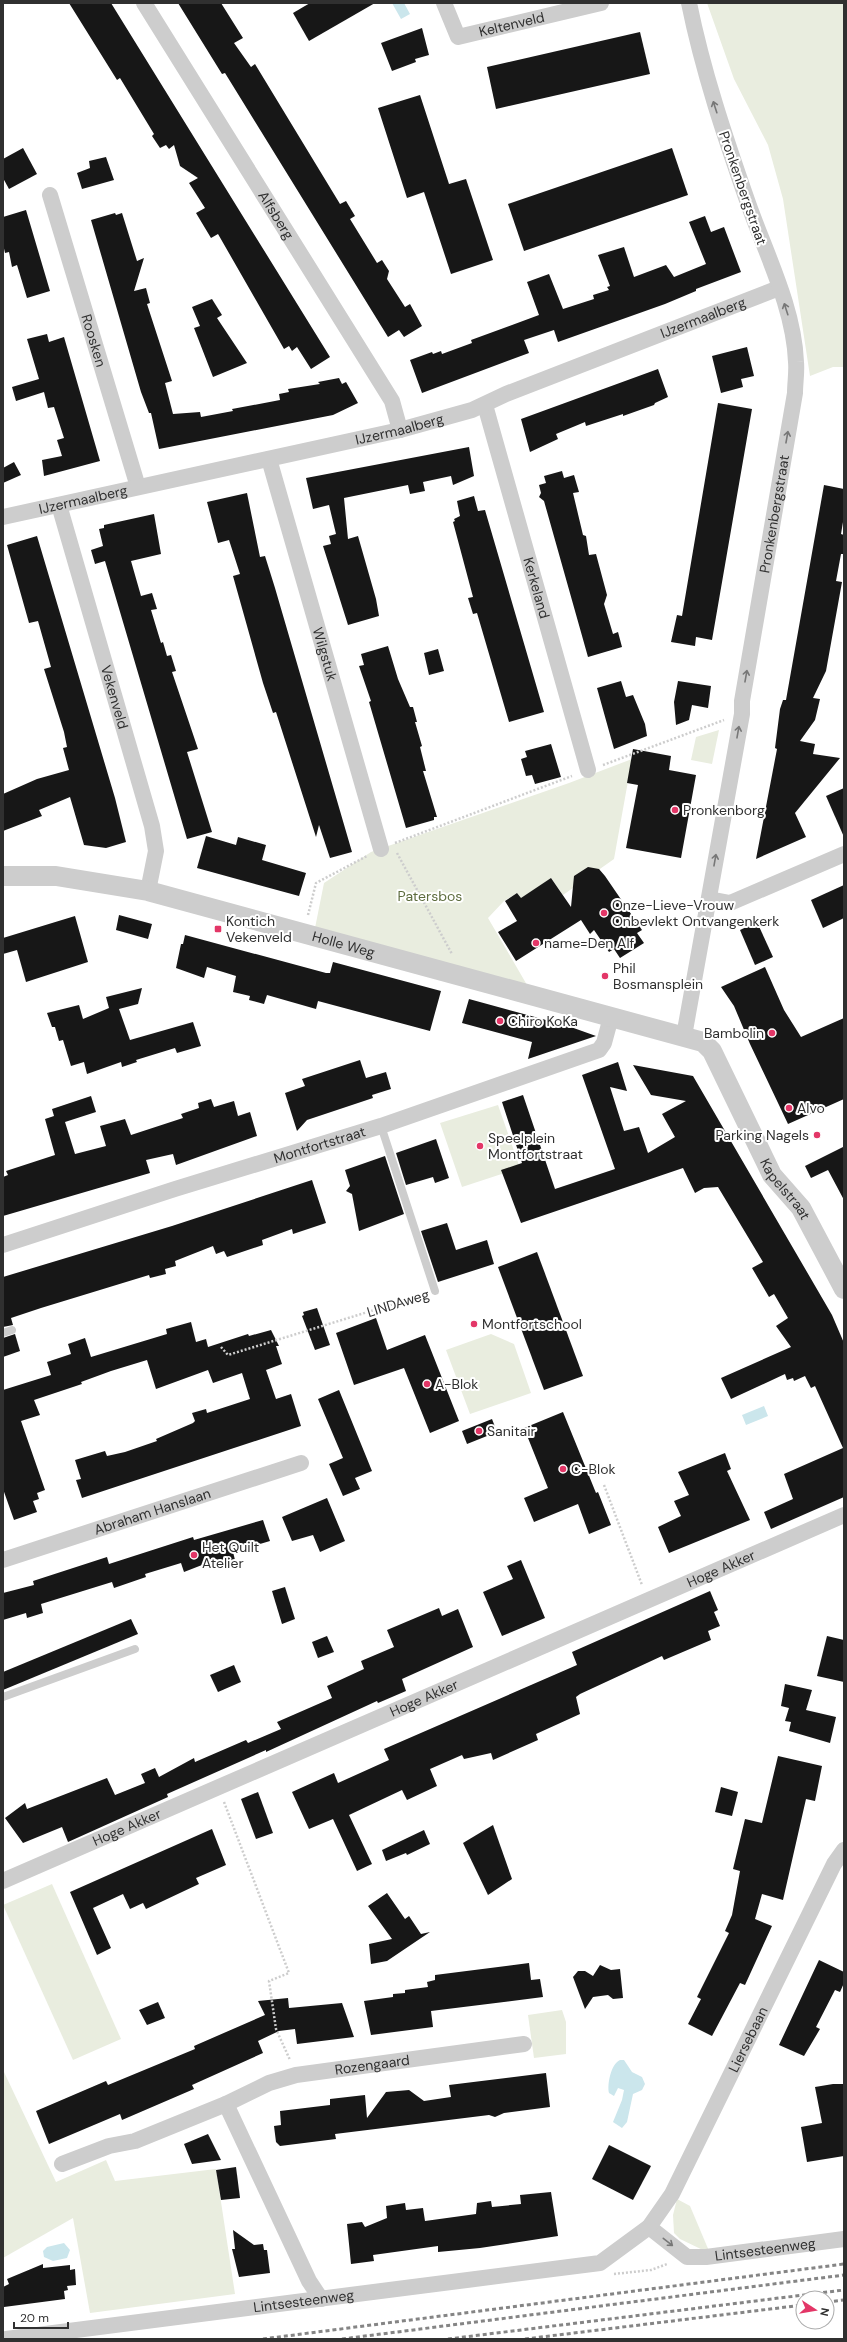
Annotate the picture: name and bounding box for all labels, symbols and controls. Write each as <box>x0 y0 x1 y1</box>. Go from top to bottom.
street label: Keltenveld <box>477 8 546 41</box>
one-way arrow <box>711 101 718 114</box>
street label: Pronkenbergstraat <box>715 129 771 247</box>
street label: Alfsberg <box>254 188 298 243</box>
street label: IJzermaalberg <box>658 293 748 342</box>
one-way arrow <box>782 303 789 316</box>
street label: Roosken <box>77 312 110 369</box>
street label: IJzermaalberg <box>354 409 446 449</box>
one-way arrow <box>784 431 792 444</box>
street label: Pronkenbergstraat <box>755 454 793 574</box>
street label: IJzermaalberg <box>37 481 129 518</box>
street label: Kerkeland <box>519 555 554 621</box>
street label: Wilgstuk <box>309 625 341 683</box>
street label: Vekenveld <box>97 663 132 731</box>
one-way arrow <box>742 670 750 683</box>
one-way arrow <box>735 726 743 739</box>
place label: Pronkenborg <box>683 801 765 819</box>
marker: Pronkenborg <box>670 805 680 815</box>
one-way arrow <box>712 854 720 867</box>
park label: Patersbos <box>398 887 462 905</box>
place label: Onze-Lieve-Vrouw Onbevlekt Ontvangenkerk <box>612 896 779 930</box>
marker: Onze-Lieve-Vrouw Onbevlekt Ontvangenkerk <box>599 908 609 918</box>
place label: Kontich Vekenveld <box>226 912 292 946</box>
marker: Kontich Vekenveld <box>213 924 223 934</box>
street label: Holle Weg <box>310 927 377 961</box>
place label: name=Den Alf <box>544 934 635 952</box>
marker: name=Den Alf <box>531 938 541 948</box>
place label: Phil Bosmansplein <box>613 959 703 993</box>
marker: Phil Bosmansplein <box>600 971 610 981</box>
place label: Chiro KoKa <box>508 1012 578 1030</box>
marker: Chiro KoKa <box>495 1016 505 1026</box>
place label: Bambolin <box>704 1024 764 1042</box>
marker: Bambolin <box>767 1028 777 1038</box>
place label: Alvo <box>797 1099 825 1117</box>
marker: Alvo <box>784 1103 794 1113</box>
street label: Montfortstraat <box>271 1122 368 1167</box>
place label: Parking Nagels <box>715 1126 809 1144</box>
place label: Speelplein Montfortstraat <box>488 1129 583 1163</box>
marker: Parking Nagels <box>812 1130 822 1140</box>
marker: Speelplein Montfortstraat <box>475 1141 485 1151</box>
street label: Kapelstraat <box>756 1155 815 1223</box>
street label: LINDAweg <box>365 1285 431 1321</box>
place label: Montfortschool <box>482 1315 582 1333</box>
marker: Montfortschool <box>469 1319 479 1329</box>
place label: A-Blok <box>435 1375 478 1393</box>
marker: A-Blok <box>422 1379 432 1389</box>
place label: Sanitair <box>487 1422 536 1440</box>
marker: Sanitair <box>474 1426 484 1436</box>
place label: C-Blok <box>571 1460 616 1478</box>
marker: C-Blok <box>558 1464 568 1474</box>
street label: Abraham Hanslaan <box>92 1484 213 1539</box>
place label: Het Quilt Atelier <box>202 1538 259 1572</box>
street label: Hoge Akker <box>684 1546 758 1591</box>
marker: Het Quilt Atelier <box>189 1550 199 1560</box>
street label: Hoge Akker <box>387 1675 461 1721</box>
street label: Hoge Akker <box>90 1804 164 1850</box>
street label: Liersebaan <box>724 2004 772 2075</box>
street label: Rozengaard <box>334 2051 411 2079</box>
street label: Lintsesteenweg <box>714 2234 817 2265</box>
one-way arrow <box>662 2237 673 2246</box>
street label: Lintsesteenweg <box>252 2286 355 2316</box>
north arrow <box>795 2290 835 2330</box>
scale bar <box>14 2304 68 2330</box>
text: N <box>817 2307 832 2317</box>
text: 20 m <box>20 2310 49 2326</box>

